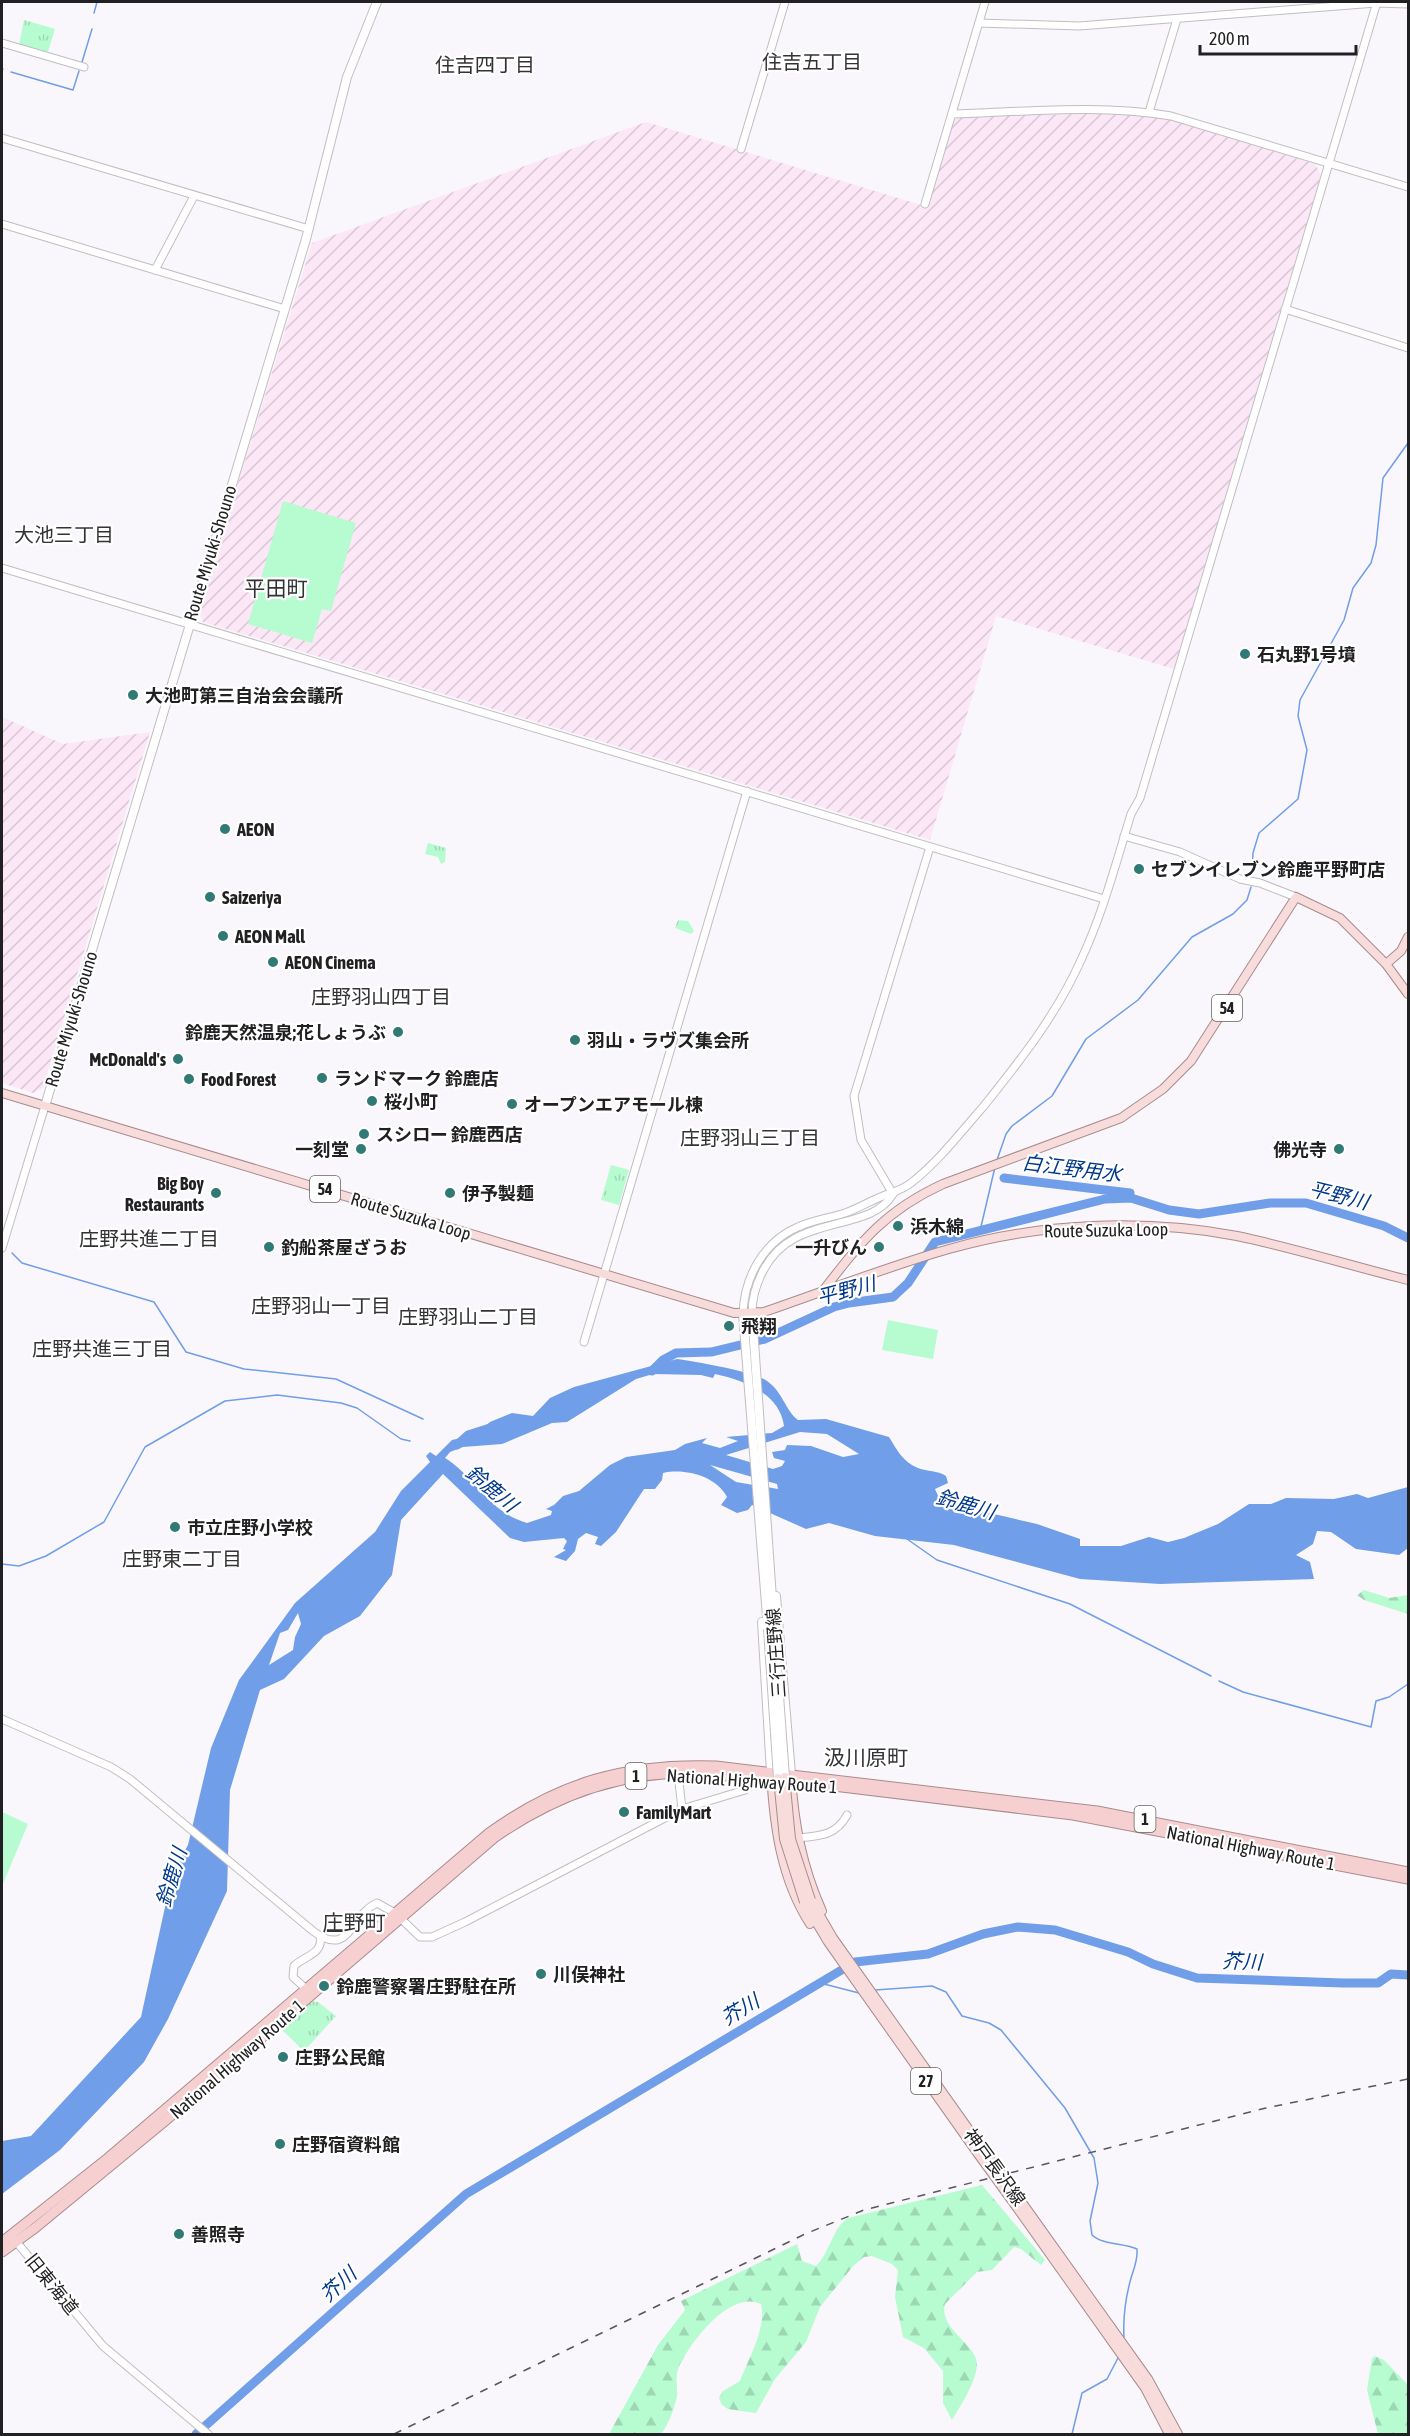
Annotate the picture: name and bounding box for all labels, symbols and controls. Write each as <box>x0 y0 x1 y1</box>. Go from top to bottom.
scale bar <box>1200 18 1356 56</box>
text: 200 m <box>1209 28 1250 49</box>
district label: 住吉五丁目 <box>762 50 862 73</box>
district label: 住吉四丁目 <box>435 53 535 76</box>
street label: Route Miyuki-Shouno <box>179 483 241 623</box>
district label: 大池三丁目 <box>14 523 114 546</box>
district label: 平田町 <box>245 576 308 600</box>
place label: 石丸野1号墳 <box>1257 644 1355 665</box>
marker: 石丸野1号墳 <box>1238 647 1252 661</box>
place label: 大池町第三自治会会議所 <box>145 685 343 706</box>
marker: 大池町第三自治会会議所 <box>126 688 140 702</box>
place label: AEON <box>236 819 275 840</box>
marker: AEON <box>218 822 232 836</box>
place label: セブンイレブン鈴鹿平野町店 <box>1151 859 1385 880</box>
marker: セブンイレブン鈴鹿平野町店 <box>1132 862 1146 876</box>
place label: Saizeriya <box>222 887 282 908</box>
marker: Saizeriya <box>203 890 217 904</box>
place label: AEON Mall <box>234 926 305 947</box>
marker: AEON Mall <box>216 929 230 943</box>
street label: Route Miyuki-Shouno <box>40 949 102 1089</box>
place label: AEON Cinema <box>284 952 376 973</box>
marker: AEON Cinema <box>266 955 280 969</box>
district label: 庄野羽山四丁目 <box>311 985 451 1008</box>
road number: 54 <box>1212 995 1242 1021</box>
place label: 鈴鹿天然温泉;花しょうぶ <box>185 1022 386 1043</box>
marker: 鈴鹿天然温泉;花しょうぶ <box>391 1025 405 1039</box>
place label: 羽山・ラヴズ集会所 <box>587 1030 749 1051</box>
marker: 羽山・ラヴズ集会所 <box>568 1033 582 1047</box>
place label: McDonald's <box>89 1049 167 1070</box>
marker: McDonald's <box>171 1052 185 1066</box>
place label: ランドマーク 鈴鹿店 <box>334 1068 498 1089</box>
place label: Food Forest <box>201 1069 277 1090</box>
marker: ランドマーク 鈴鹿店 <box>315 1071 329 1085</box>
marker: Food Forest <box>182 1072 196 1086</box>
place label: 桜小町 <box>384 1091 438 1112</box>
marker: 桜小町 <box>365 1094 379 1108</box>
place label: オープンエアモール棟 <box>524 1094 703 1115</box>
marker: オープンエアモール棟 <box>505 1097 519 1111</box>
place label: スシロー 鈴鹿西店 <box>376 1124 522 1145</box>
district label: 庄野羽山三丁目 <box>680 1126 820 1149</box>
marker: スシロー 鈴鹿西店 <box>357 1127 371 1141</box>
place label: 一刻堂 <box>295 1139 349 1160</box>
place label: 佛光寺 <box>1273 1139 1327 1160</box>
marker: 一刻堂 <box>354 1142 368 1156</box>
marker: 佛光寺 <box>1332 1142 1346 1156</box>
water label: 白江野用水 <box>1021 1150 1125 1186</box>
place label: Big Boy Restaurants <box>125 1173 205 1215</box>
road number: 54 <box>310 1176 340 1202</box>
water label: 平野川 <box>1307 1177 1373 1214</box>
place label: 伊予製麺 <box>462 1183 534 1204</box>
marker: Big Boy Restaurants <box>209 1186 223 1200</box>
marker: 伊予製麺 <box>443 1186 457 1200</box>
street label: Route Suzuka Loop <box>348 1188 474 1244</box>
place label: 浜木綿 <box>910 1216 964 1237</box>
street label: Route Suzuka Loop <box>1044 1218 1168 1242</box>
marker: 浜木綿 <box>891 1219 905 1233</box>
district label: 庄野共進二丁目 <box>79 1227 219 1250</box>
place label: 釣船茶屋ざうお <box>281 1237 407 1258</box>
place label: 一升びん <box>795 1237 867 1258</box>
marker: 釣船茶屋ざうお <box>262 1240 276 1254</box>
marker: 一升びん <box>872 1240 886 1254</box>
water label: 平野川 <box>814 1271 880 1309</box>
district label: 庄野羽山一丁目 <box>251 1294 391 1317</box>
district label: 庄野羽山二丁目 <box>398 1305 538 1328</box>
place label: 飛翔 <box>741 1316 777 1337</box>
marker: 飛翔 <box>722 1319 736 1333</box>
district label: 庄野共進三丁目 <box>32 1337 172 1360</box>
water label: 鈴鹿川 <box>462 1460 524 1517</box>
water label: 鈴鹿川 <box>934 1485 1000 1524</box>
place label: 市立庄野小学校 <box>187 1517 313 1538</box>
marker: 市立庄野小学校 <box>168 1520 182 1534</box>
district label: 庄野東二丁目 <box>122 1547 242 1570</box>
street label: 三行庄野線 <box>762 1607 790 1699</box>
district label: 汲川原町 <box>824 1745 908 1769</box>
road number: 1 <box>626 1763 646 1789</box>
street label: National Highway Route 1 <box>666 1765 838 1797</box>
place label: FamilyMart <box>636 1802 712 1823</box>
marker: FamilyMart <box>617 1805 631 1819</box>
road number: 1 <box>1134 1806 1156 1832</box>
street label: National Highway Route 1 <box>1165 1821 1337 1875</box>
water label: 鈴鹿川 <box>151 1843 191 1909</box>
district label: 庄野町 <box>323 1910 386 1934</box>
water label: 芥川 <box>1222 1949 1264 1973</box>
place label: 川俣神社 <box>553 1964 625 1985</box>
marker: 川俣神社 <box>534 1967 548 1981</box>
place label: 鈴鹿警察署庄野駐在所 <box>336 1976 516 1997</box>
marker: 鈴鹿警察署庄野駐在所 <box>317 1979 331 1993</box>
water label: 芥川 <box>717 1988 765 2029</box>
street label: National Highway Route 1 <box>165 1995 309 2123</box>
place label: 庄野公民館 <box>295 2047 385 2068</box>
marker: 庄野公民館 <box>276 2050 290 2064</box>
road number: 27 <box>911 2068 941 2094</box>
street label: 神戸長沢線 <box>960 2124 1030 2210</box>
place label: 庄野宿資料館 <box>292 2134 400 2155</box>
marker: 庄野宿資料館 <box>273 2137 287 2151</box>
place label: 善照寺 <box>191 2224 245 2245</box>
marker: 善照寺 <box>172 2227 186 2241</box>
street label: 旧東海道 <box>21 2249 83 2319</box>
water label: 芥川 <box>315 2261 362 2306</box>

